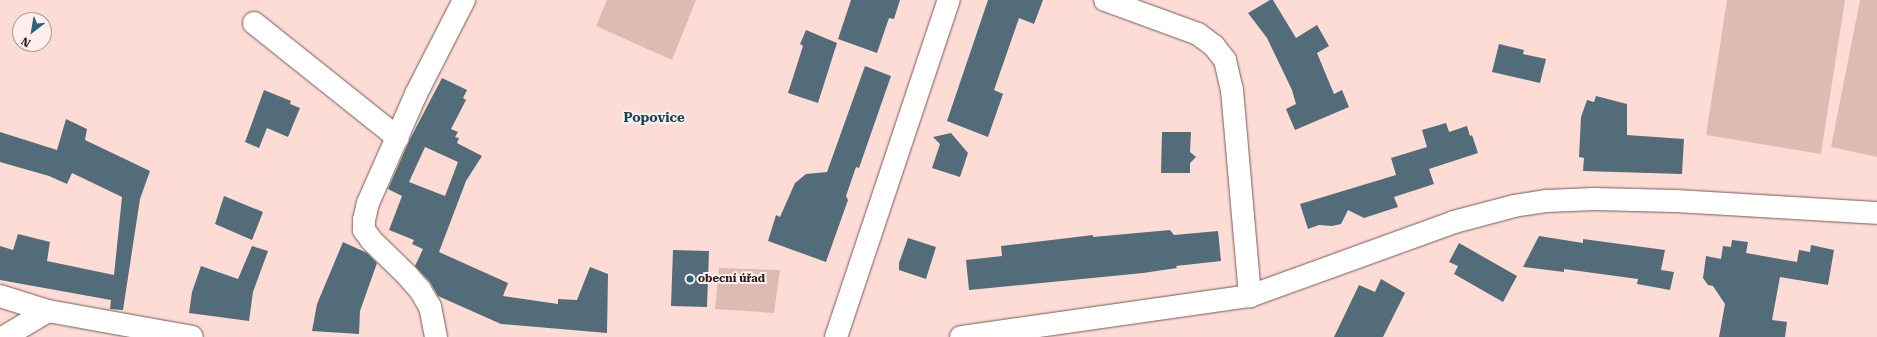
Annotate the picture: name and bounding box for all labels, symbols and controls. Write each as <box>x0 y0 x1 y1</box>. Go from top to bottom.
north arrow <box>12 12 52 52</box>
text: N <box>19 34 33 50</box>
district label: Popovice <box>623 110 685 126</box>
place label: obecní úřad <box>698 272 765 286</box>
marker: obecní úřad <box>685 274 695 284</box>

